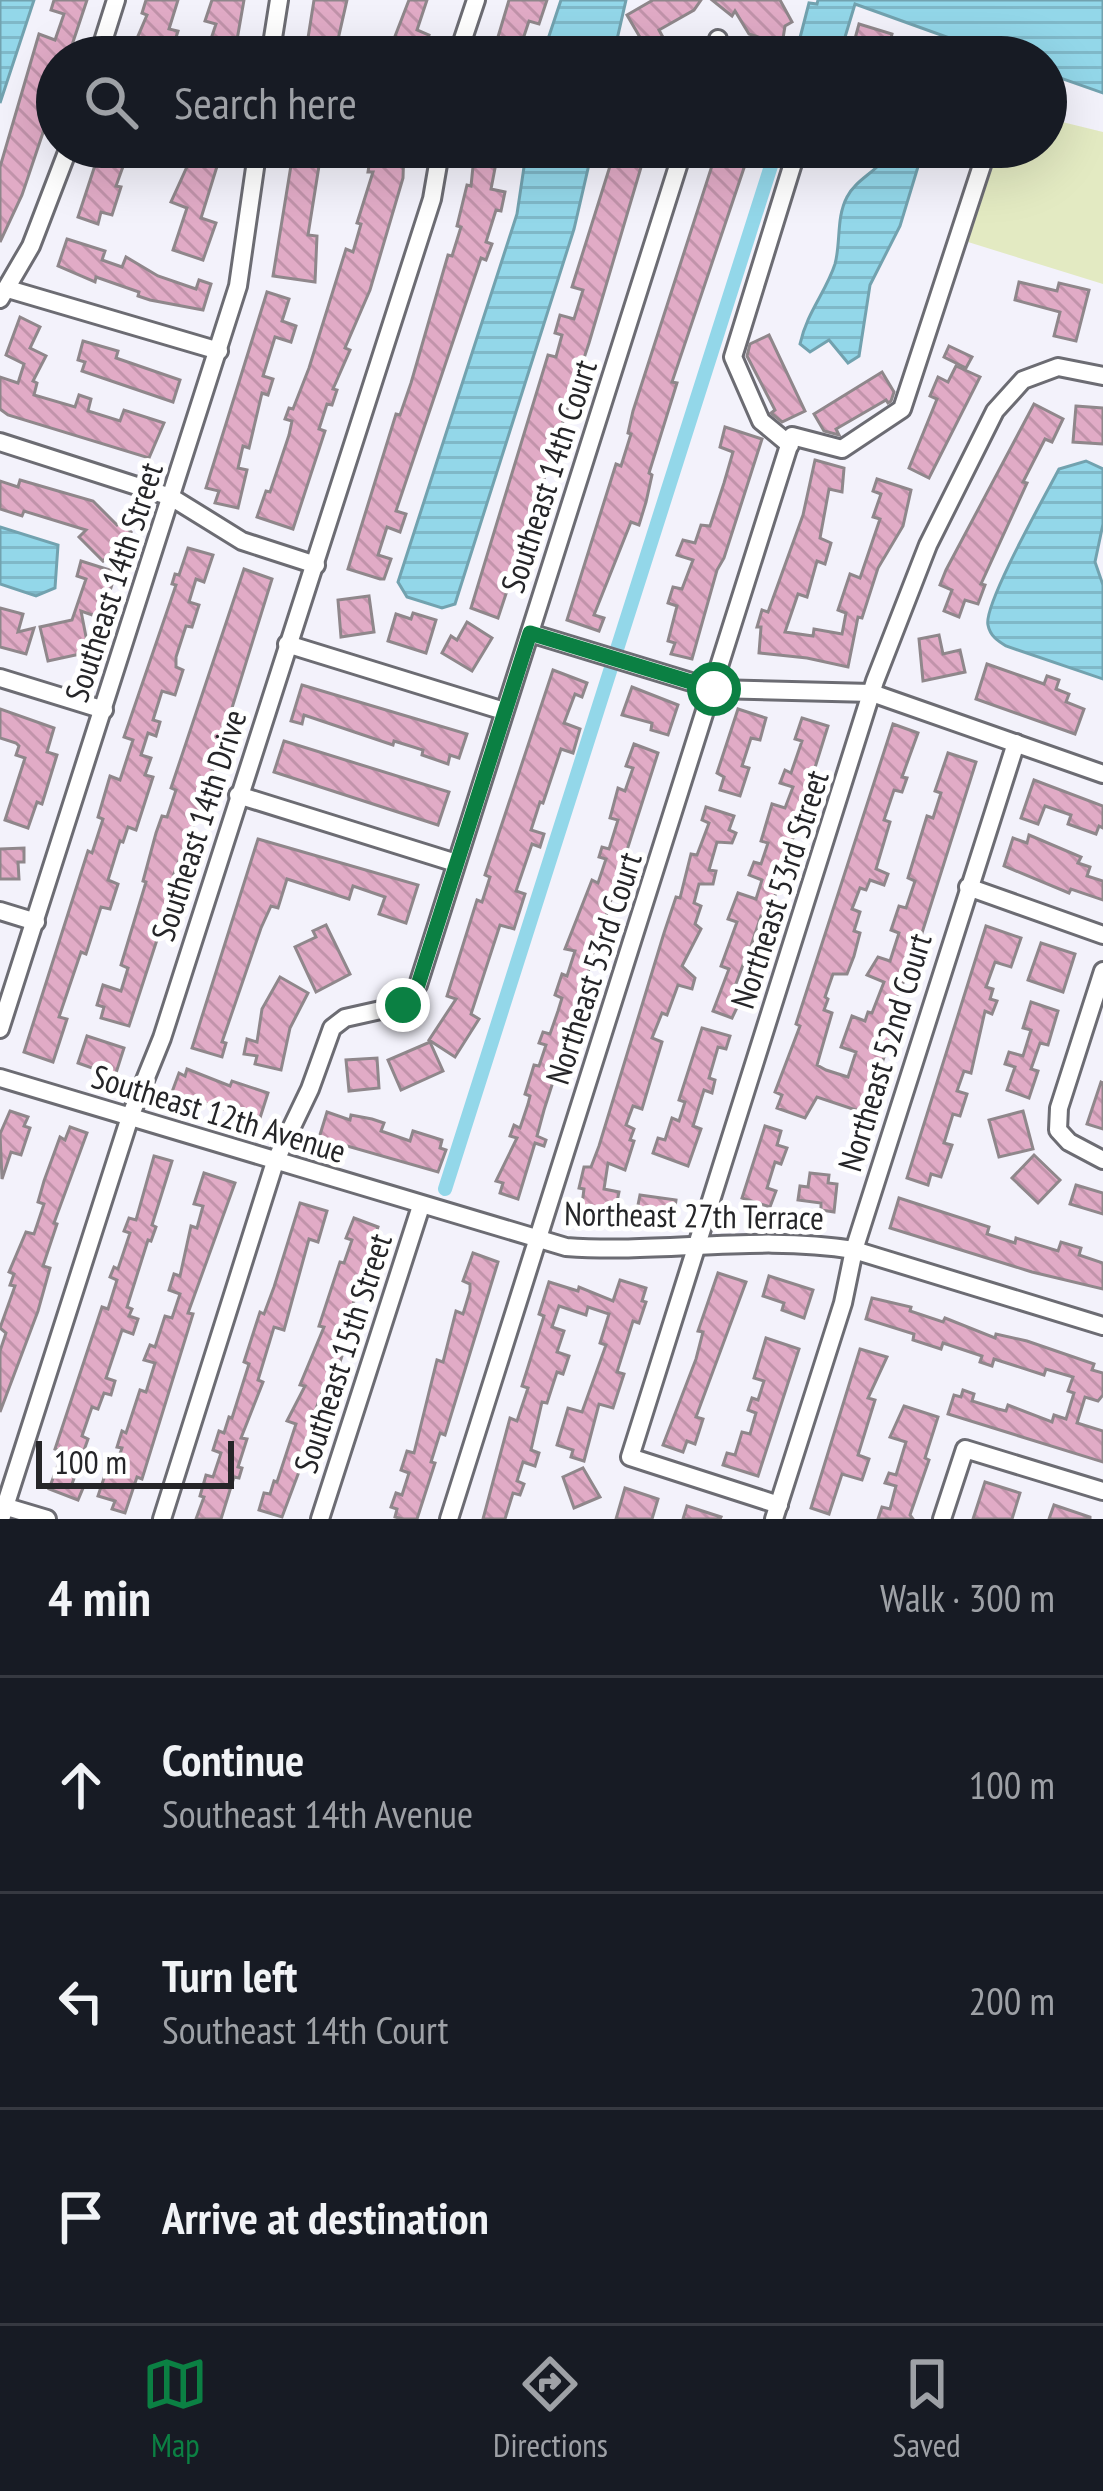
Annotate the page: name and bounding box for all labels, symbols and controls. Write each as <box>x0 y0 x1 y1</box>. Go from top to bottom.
search box <box>36 36 1067 168</box>
icon: search <box>78 69 144 135</box>
text: Search here <box>174 73 357 131</box>
street label: Southeast 14th Court <box>490 354 606 598</box>
street label: Southeast 14th Street <box>54 457 172 707</box>
route start <box>687 662 741 716</box>
street label: Southeast 14th Drive <box>140 704 256 946</box>
street label: Northeast 53rd Street <box>720 764 838 1014</box>
street label: Northeast 53rd Court <box>535 847 651 1089</box>
street label: Northeast 52nd Court <box>827 928 941 1176</box>
route end <box>376 978 430 1032</box>
street label: Southeast 12th Avenue <box>87 1054 351 1172</box>
street label: Northeast 27th Terrace <box>564 1191 824 1239</box>
street label: Southeast 15th Street <box>283 1228 401 1478</box>
scale bar <box>36 1435 234 1488</box>
text: 100 m <box>54 1440 127 1483</box>
text: 4 min <box>48 1564 151 1630</box>
text: Walk · 300 m <box>880 1572 1055 1623</box>
text: Continue <box>162 1730 304 1788</box>
icon: ahead <box>48 1752 114 1818</box>
text: 100 m <box>969 1759 1055 1810</box>
text: Southeast 14th Avenue <box>162 1788 473 1839</box>
text: Turn left <box>162 1946 297 2004</box>
icon: left <box>48 1968 114 2034</box>
text: 200 m <box>969 1975 1055 2026</box>
text: Southeast 14th Court <box>162 2004 448 2055</box>
icon: arrive <box>48 2184 114 2250</box>
text: Arrive at destination <box>162 2188 489 2246</box>
tab: Map <box>142 2351 208 2466</box>
tab: Directions <box>493 2351 608 2466</box>
tab: Saved <box>893 2351 961 2466</box>

